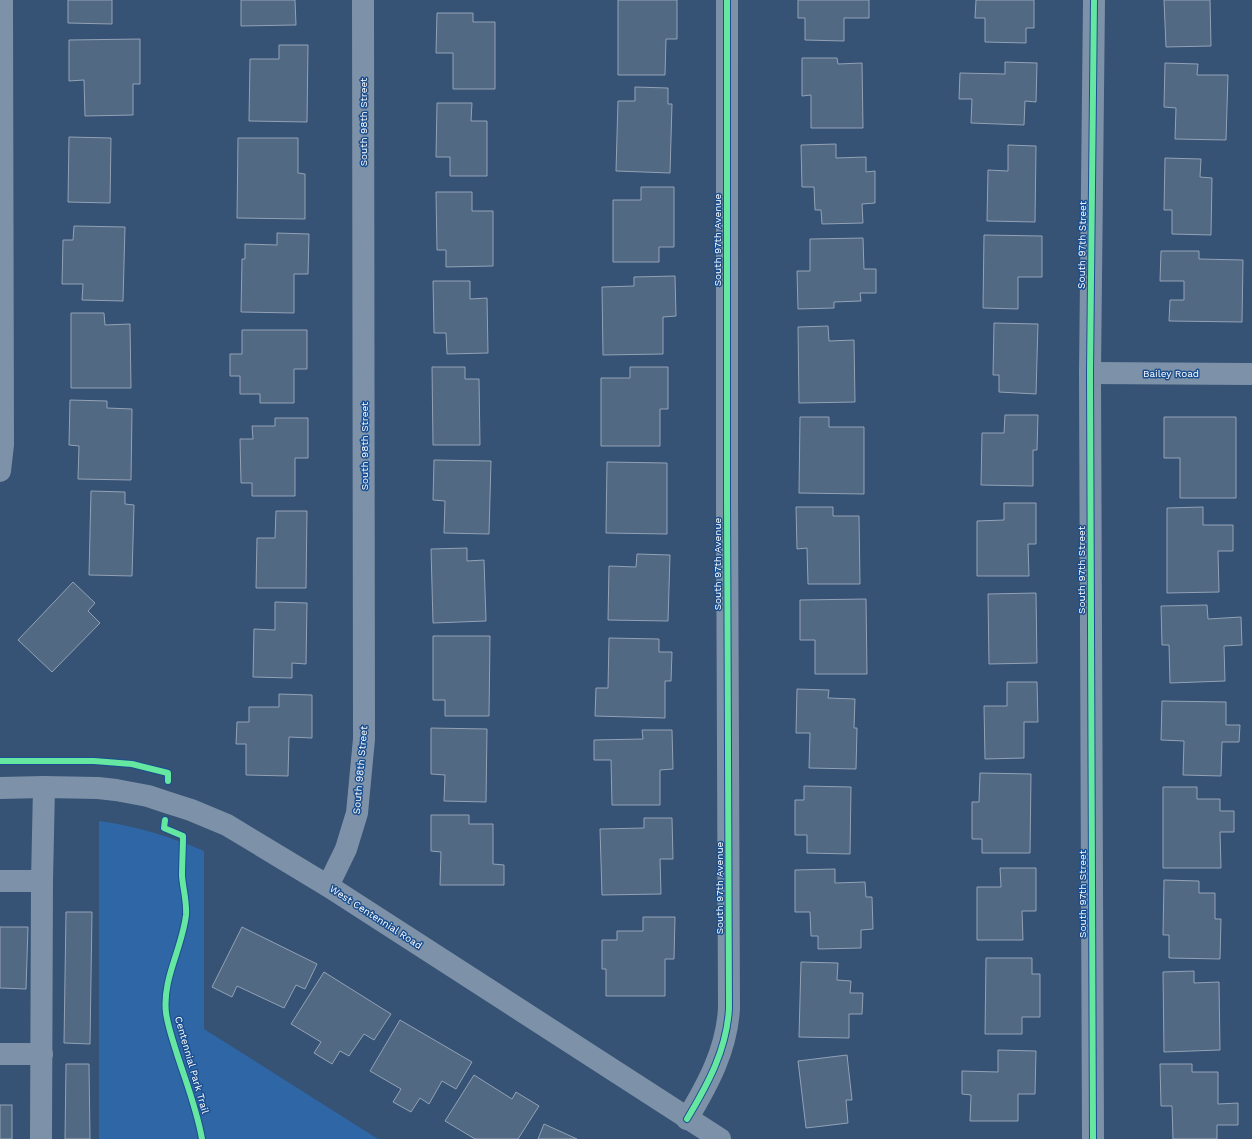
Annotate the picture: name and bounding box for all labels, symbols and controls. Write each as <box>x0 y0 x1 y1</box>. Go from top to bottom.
street label: South 98th Street <box>358 77 369 166</box>
street label: South 97th Avenue <box>712 193 723 286</box>
street label: South 97th Street <box>1076 200 1088 289</box>
street label: Bailey Road <box>1143 368 1199 379</box>
street label: South 98th Street <box>359 401 370 490</box>
street label: South 97th Avenue <box>712 517 723 610</box>
street label: South 97th Street <box>1076 525 1087 614</box>
street label: South 98th Street <box>351 725 369 815</box>
street label: South 97th Avenue <box>714 841 725 934</box>
street label: South 97th Street <box>1077 849 1088 938</box>
street label: West Centennial Road <box>328 883 424 951</box>
street label: Centennial Park Trail <box>173 1015 211 1115</box>

